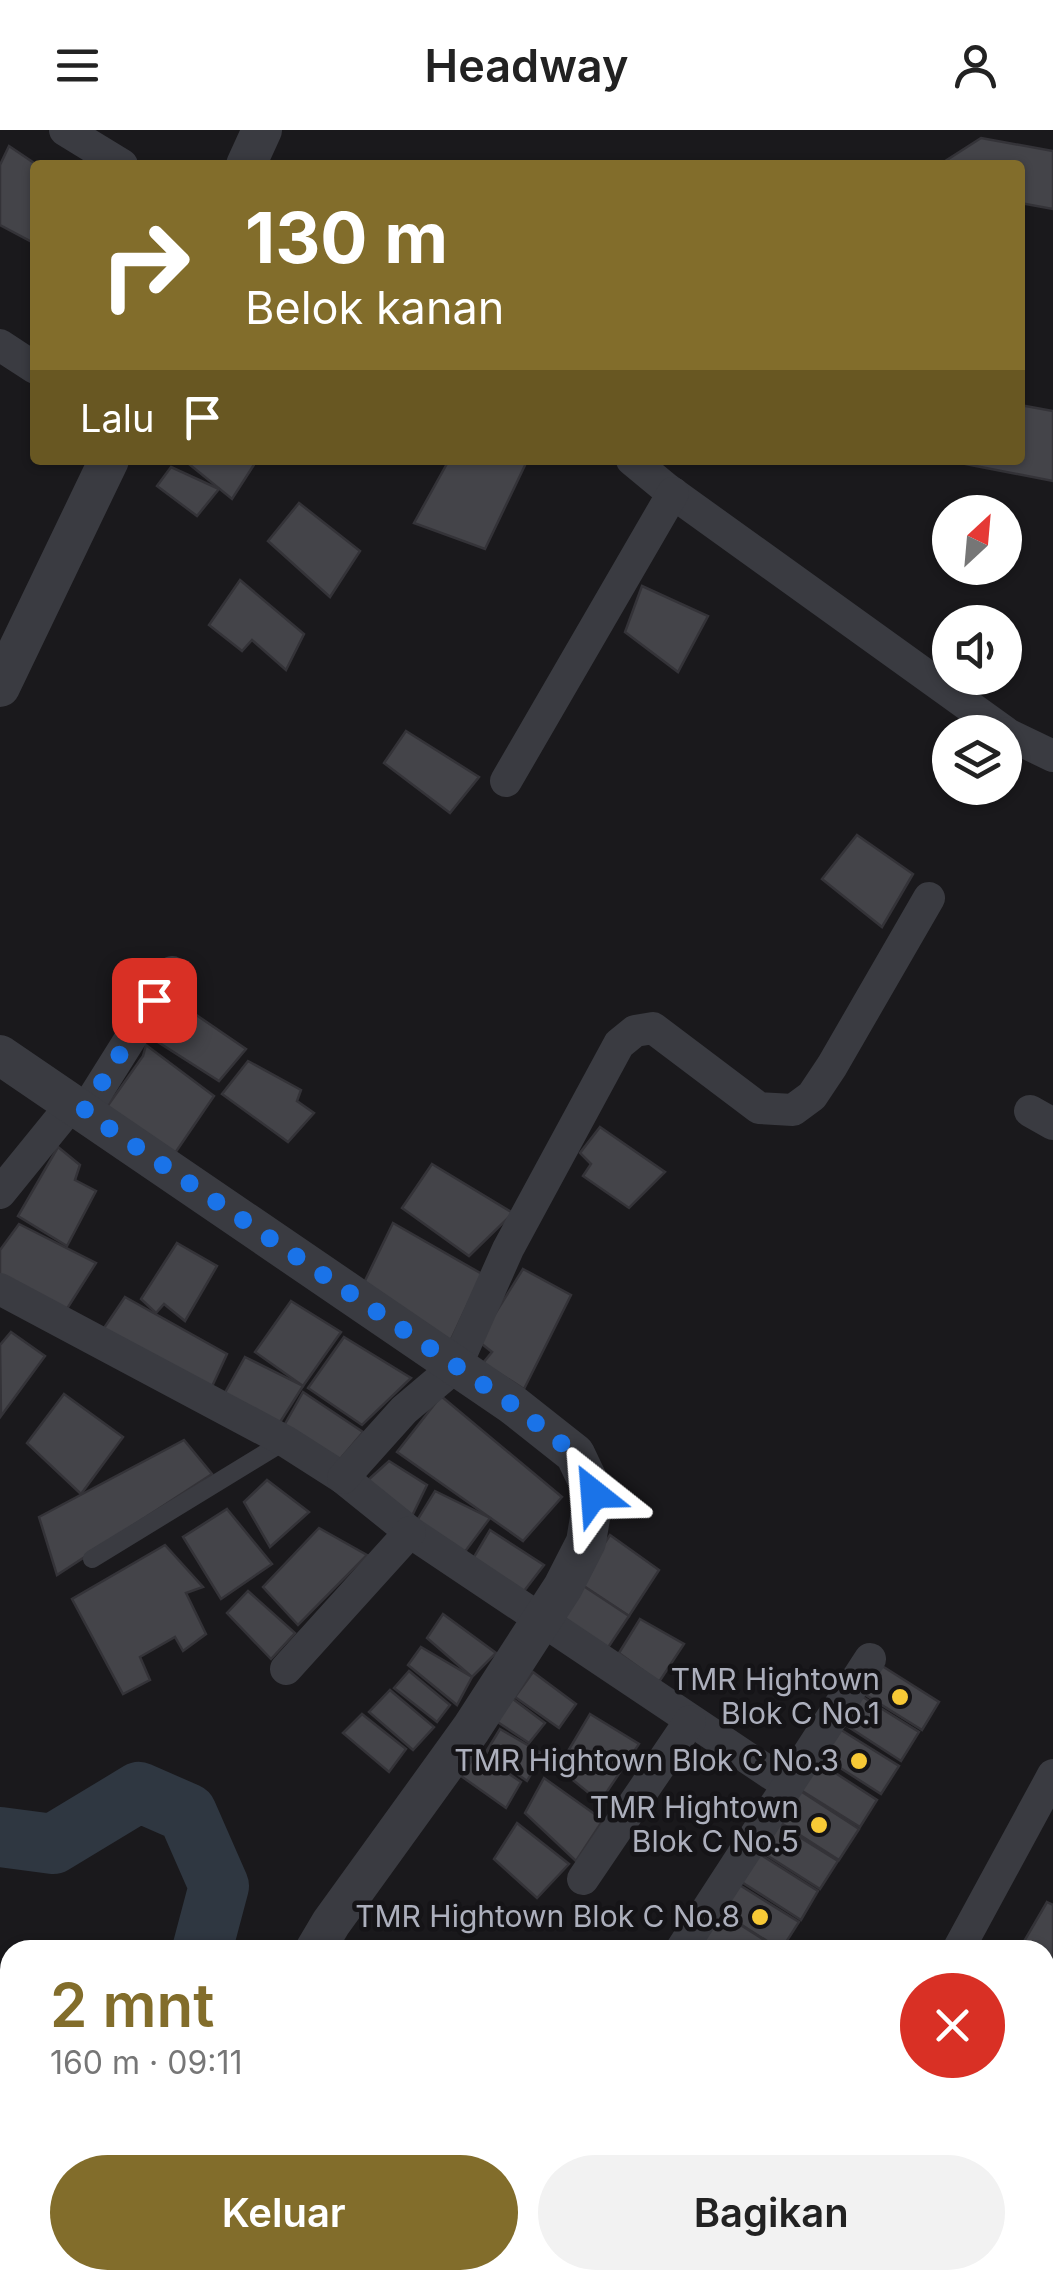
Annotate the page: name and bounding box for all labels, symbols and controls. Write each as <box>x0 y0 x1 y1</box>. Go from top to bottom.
icon: menu <box>50 38 105 93</box>
text: Headway <box>425 38 628 93</box>
icon: person <box>948 38 1003 93</box>
text: 130 m <box>245 195 448 280</box>
icon: right <box>80 200 210 330</box>
text: Belok kanan <box>245 280 504 335</box>
icon: arrive <box>175 390 230 445</box>
text: Lalu <box>80 395 155 441</box>
north arrow <box>932 495 1022 585</box>
map controls <box>932 495 1022 805</box>
button: sound <box>932 605 1022 695</box>
button: layers <box>932 715 1022 805</box>
pin <box>112 958 197 1043</box>
icon: arrive <box>127 973 182 1028</box>
position arrow <box>542 1442 646 1546</box>
place label: TMR Hightown Blok C No.1 <box>671 1661 880 1731</box>
marker: TMR Hightown Blok C No.1 <box>889 1686 911 1708</box>
place label: TMR Hightown Blok C No.3 <box>454 1742 839 1778</box>
marker: TMR Hightown Blok C No.3 <box>848 1750 870 1772</box>
place label: TMR Hightown Blok C No.5 <box>590 1789 799 1859</box>
marker: TMR Hightown Blok C No.5 <box>808 1814 830 1836</box>
place label: TMR Hightown Blok C No.8 <box>355 1898 740 1934</box>
marker: TMR Hightown Blok C No.8 <box>749 1906 771 1928</box>
text: 2 mnt <box>50 1969 214 2041</box>
button: close <box>900 1973 1005 2078</box>
text: 160 m · 09:11 <box>50 2043 243 2082</box>
button: Keluar <box>50 2155 518 2270</box>
button: Bagikan <box>538 2155 1005 2270</box>

